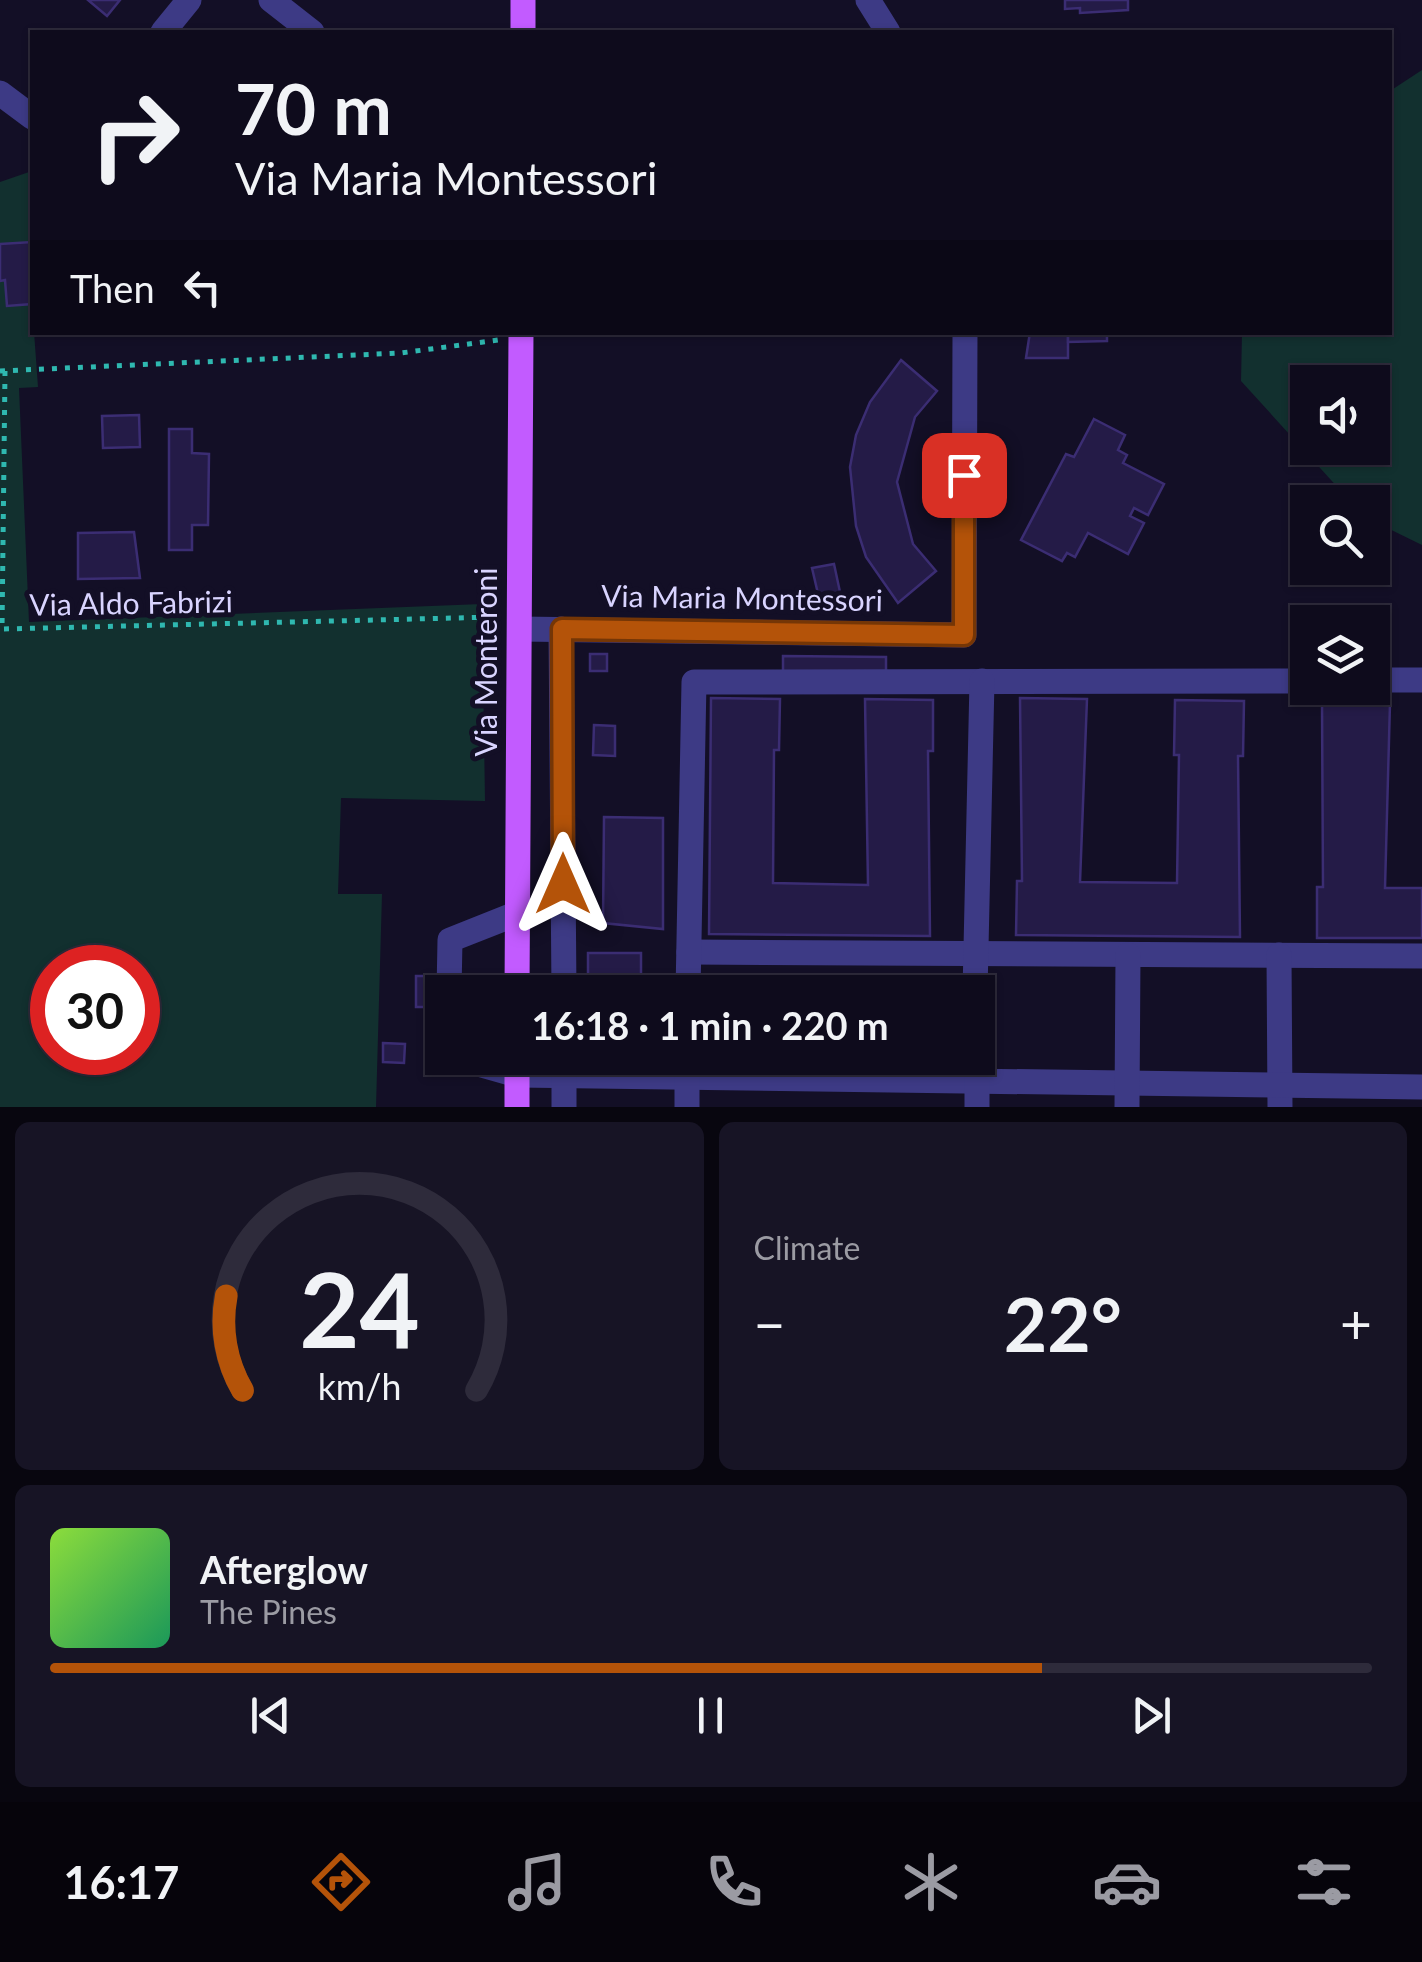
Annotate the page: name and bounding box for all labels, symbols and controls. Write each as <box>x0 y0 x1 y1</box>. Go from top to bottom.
text: 70 m <box>235 66 392 150</box>
icon: right <box>70 70 200 200</box>
text: Via Maria Montessori <box>235 151 658 205</box>
icon: left <box>175 260 230 315</box>
text: Then <box>70 265 155 311</box>
map controls <box>1290 365 1390 705</box>
button: sound <box>1290 365 1390 465</box>
pin <box>922 433 1007 518</box>
icon: arrive <box>937 448 992 503</box>
button: search <box>1290 485 1390 585</box>
street label: Via Monteroni <box>467 568 503 756</box>
street label: Via Maria Montessori <box>601 577 883 617</box>
street label: Via Aldo Fabrizi <box>29 582 233 622</box>
button: layers <box>1290 605 1390 705</box>
position arrow <box>511 832 615 936</box>
speed limit sign: 30 <box>30 945 160 1075</box>
text: 16:18 · 1 min · 220 m <box>531 1002 889 1048</box>
text: Climate <box>754 1228 860 1267</box>
text: 24 <box>299 1245 420 1370</box>
text: 22° <box>1004 1278 1122 1368</box>
text: − <box>754 1290 785 1356</box>
text: + <box>1340 1290 1372 1356</box>
text: km/h <box>317 1365 401 1408</box>
text: Afterglow <box>200 1546 368 1592</box>
text: The Pines <box>200 1592 337 1631</box>
icon: previous <box>243 1688 298 1743</box>
icon: pause <box>683 1688 738 1743</box>
icon: next <box>1124 1688 1179 1743</box>
icon: directions <box>306 1847 376 1917</box>
icon: music <box>502 1847 572 1917</box>
icon: phone <box>699 1847 769 1917</box>
icon: climate <box>896 1847 966 1917</box>
icon: car <box>1092 1847 1162 1917</box>
icon: filters <box>1289 1847 1359 1917</box>
text: 16:17 <box>63 1855 179 1909</box>

